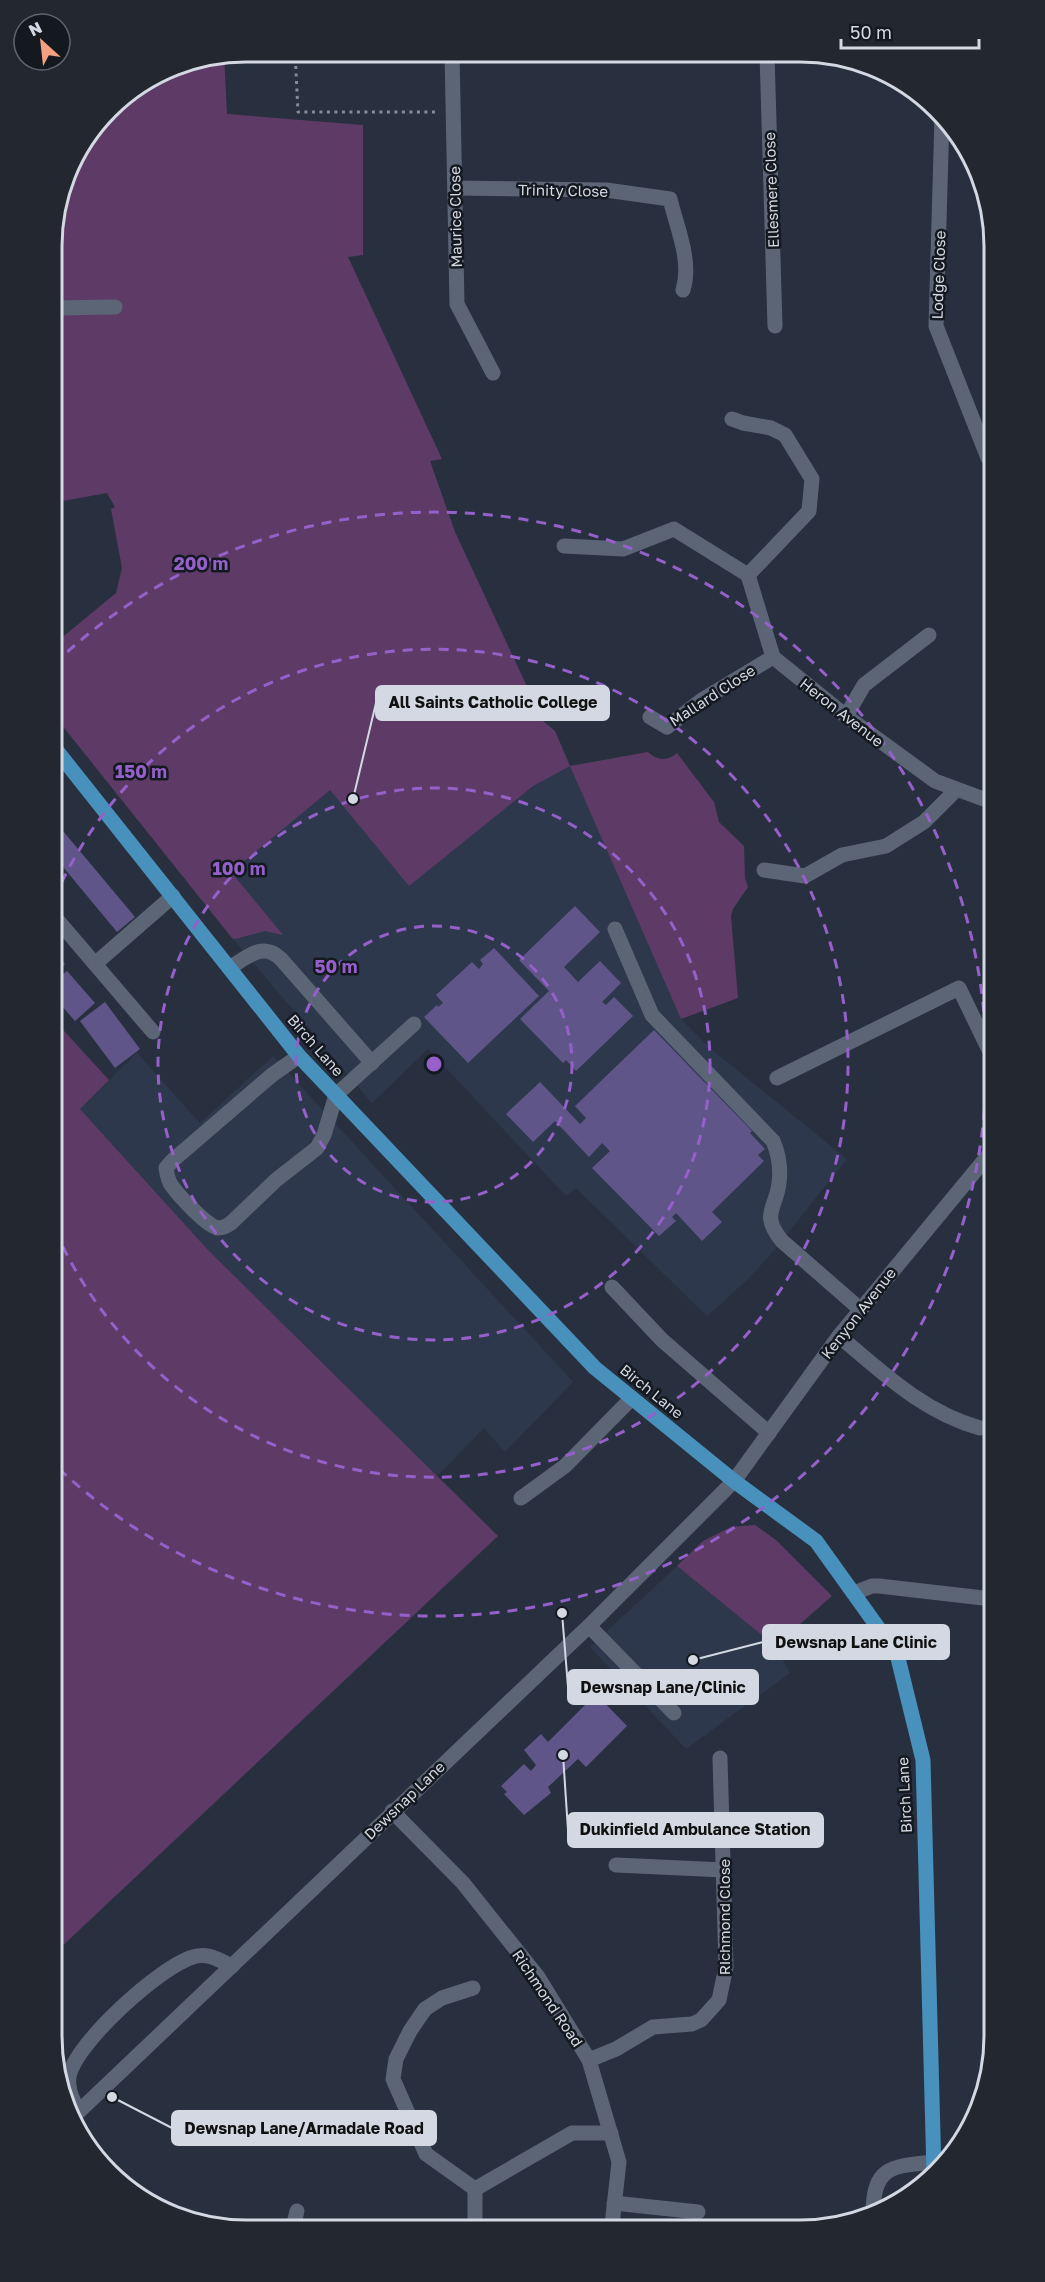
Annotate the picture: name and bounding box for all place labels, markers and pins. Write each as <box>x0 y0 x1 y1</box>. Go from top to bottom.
callout: All Saints Catholic College <box>376 686 609 720</box>
centre of rings <box>424 1054 444 1074</box>
callout: Dewsnap Lane Clinic <box>763 1625 949 1659</box>
callout: Dewsnap Lane/Clinic <box>568 1670 758 1704</box>
callout: Dukinfield Ambulance Station <box>568 1813 823 1847</box>
callout: Dewsnap Lane/Armadale Road <box>172 2111 436 2145</box>

